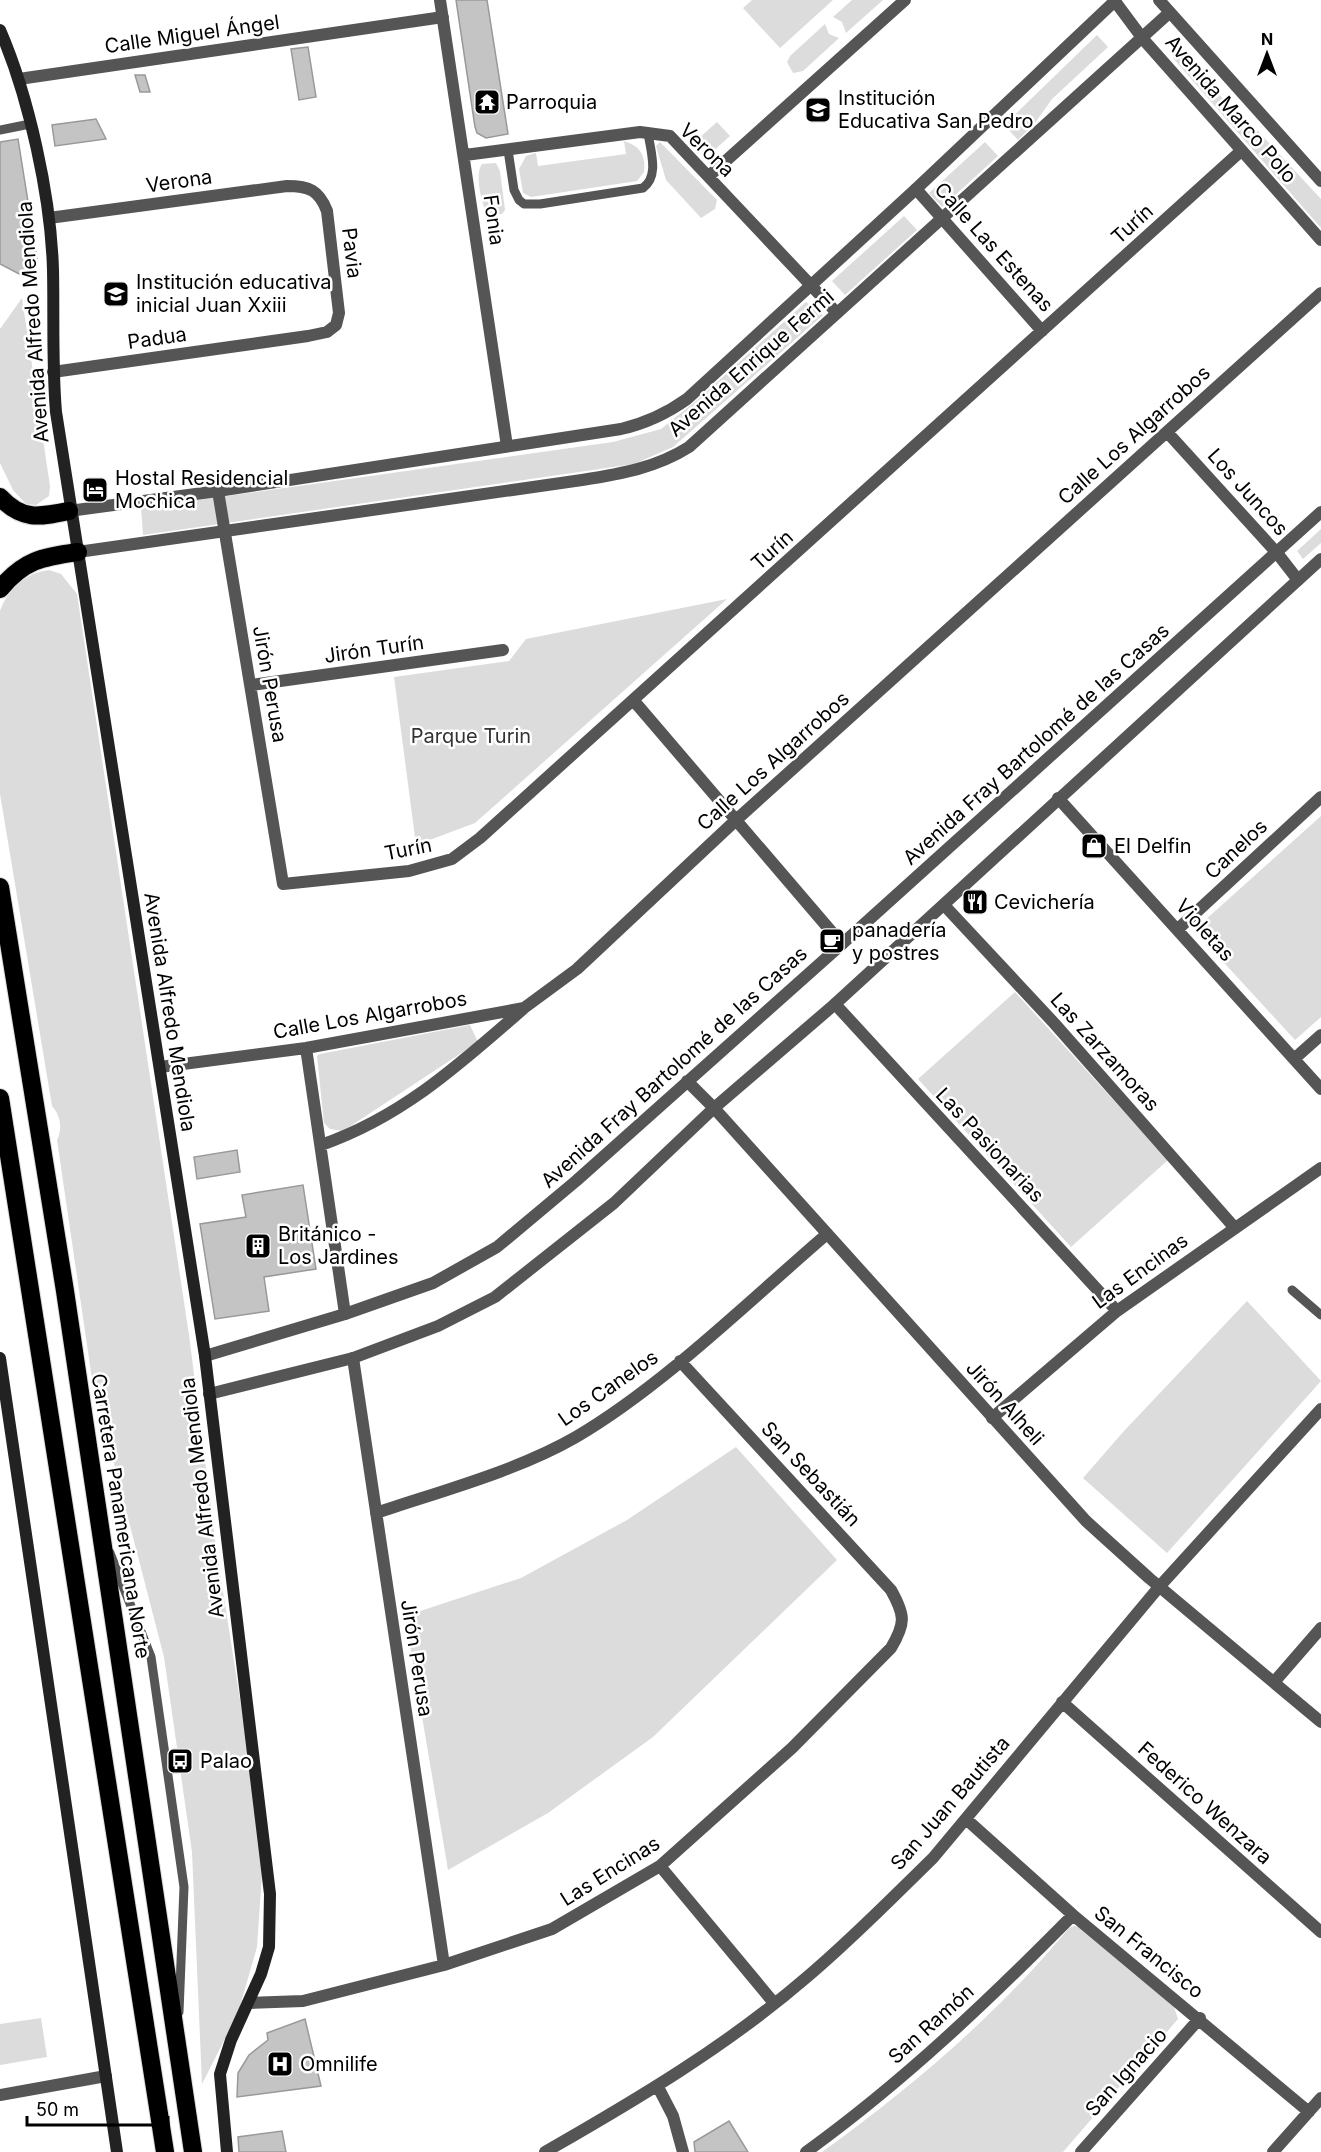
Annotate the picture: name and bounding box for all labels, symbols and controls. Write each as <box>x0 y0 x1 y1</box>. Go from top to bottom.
street label: Calle Miguel Ángel <box>103 9 281 58</box>
north arrow <box>1237 24 1297 84</box>
text: N <box>1261 29 1273 49</box>
street label: Avenida Marco Polo <box>1160 30 1302 188</box>
place label: Institución Educativa San Pedro <box>838 86 1034 133</box>
temple icon: Parroquia <box>472 87 502 117</box>
place label: Parroquia <box>506 90 597 114</box>
school or university icon: Institución Educativa San Pedro <box>803 95 833 125</box>
street label: Verona <box>675 118 739 182</box>
street label: Verona <box>144 164 214 198</box>
street label: Calle Las Estenas <box>930 177 1058 317</box>
street label: Fonia <box>479 193 509 247</box>
street label: Turín <box>1106 199 1158 249</box>
street label: Avenida Alfredo Mendiola <box>13 200 53 444</box>
street label: Pavia <box>337 226 367 280</box>
place label: Institución educativa inicial Juan Xxiii <box>136 270 332 317</box>
school or university icon: Institución educativa inicial Juan Xxiii <box>101 279 131 309</box>
street label: Avenida Enrique Fermi <box>663 285 839 441</box>
street label: Padua <box>126 322 188 354</box>
street label: Calle Los Algarrobos <box>1053 360 1215 510</box>
street label: Los Juncos <box>1203 444 1293 540</box>
place label: Hostal Residencial Mochica <box>115 466 288 513</box>
hotel icon: Hostal Residencial Mochica <box>80 475 110 505</box>
street label: Turín <box>746 525 798 575</box>
street label: Avenida Fray Bartolomé de las Casas <box>898 618 1174 870</box>
street label: Jirón Perusa <box>248 624 292 744</box>
street label: Jirón Turín <box>322 630 426 668</box>
street label: Calle Los Algarrobos <box>692 686 854 836</box>
park label: Parque Turin <box>411 724 531 748</box>
street label: Canelos <box>1200 814 1272 884</box>
shop icon: El Delfin <box>1079 831 1109 861</box>
street label: Turín <box>382 833 434 865</box>
place label: El Delfin <box>1114 834 1192 858</box>
restaurant icon: Cevichería <box>960 887 990 917</box>
place label: Cevichería <box>994 890 1095 914</box>
street label: Avenida Alfredo Mendiola <box>139 891 201 1133</box>
street label: Violetas <box>1171 894 1239 966</box>
place label: panadería y postres <box>852 918 947 965</box>
cafe icon: panadería y postres <box>817 926 847 956</box>
street label: Avenida Fray Bartolomé de las Casas <box>536 941 812 1193</box>
street label: Calle Los Algarrobos <box>271 986 469 1044</box>
street label: Las Zarzamoras <box>1046 988 1164 1116</box>
street label: Las Pasionarias <box>931 1083 1049 1207</box>
place label: Británico - Los Jardines <box>278 1222 398 1269</box>
street label: Las Encinas <box>1087 1228 1193 1314</box>
building icon: Británico - Los Jardines <box>243 1231 273 1261</box>
street label: Los Canelos <box>554 1345 662 1431</box>
street label: Jirón Alheli <box>961 1356 1049 1450</box>
street label: Carretera Panamericana Norte <box>87 1372 155 1660</box>
street label: Avenida Alfredo Mendiola <box>175 1376 229 1620</box>
street label: San Sebastián <box>756 1417 866 1531</box>
street label: Jirón Perusa <box>396 1598 438 1718</box>
street label: San Juan Bautista <box>885 1731 1015 1875</box>
street label: Federico Wenzara <box>1133 1737 1277 1869</box>
bus stop icon: Palao <box>165 1746 195 1776</box>
place label: Palao <box>200 1749 252 1773</box>
street label: Las Encinas <box>556 1831 664 1911</box>
street label: San Francisco <box>1090 1901 1208 2003</box>
street label: San Ramón <box>883 1979 979 2069</box>
street label: San Ignacio <box>1080 2023 1172 2121</box>
hospital icon: Omnilife <box>265 2049 295 2079</box>
place label: Omnilife <box>300 2052 378 2076</box>
scale bar <box>27 2089 168 2127</box>
text: 50 m <box>36 2099 79 2120</box>

